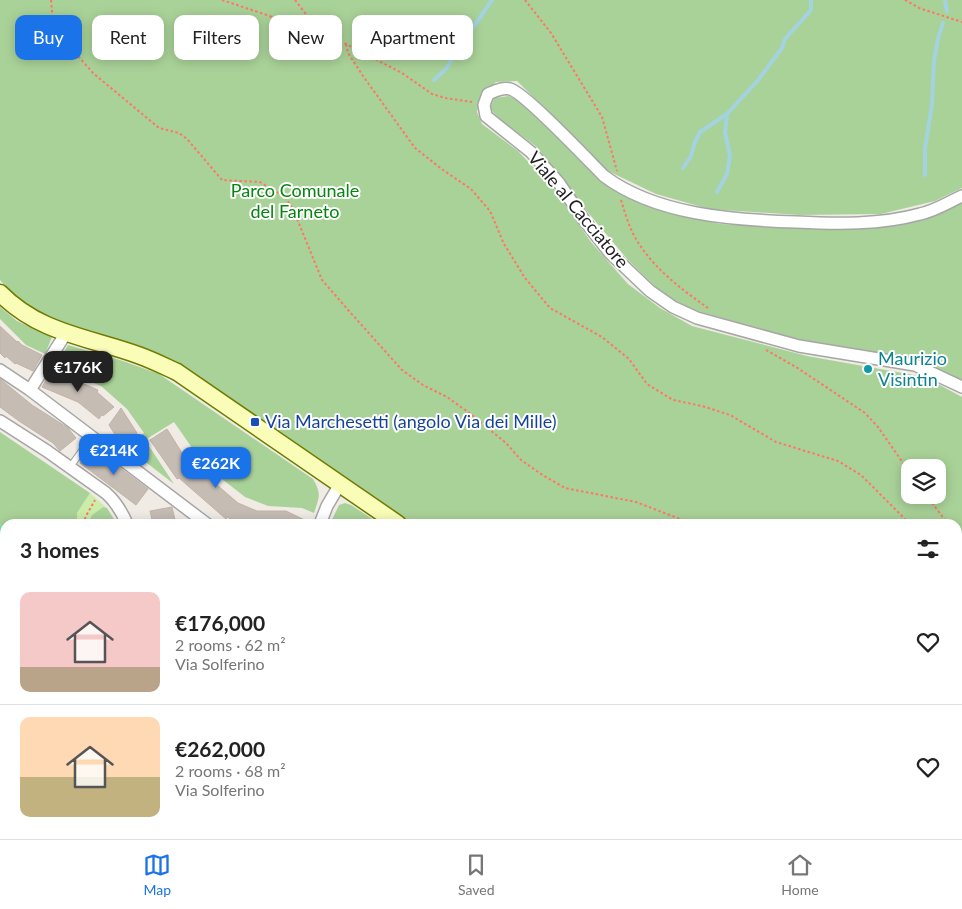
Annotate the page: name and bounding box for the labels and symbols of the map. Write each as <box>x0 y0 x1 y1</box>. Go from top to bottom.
street label: Viale al Cacciatore <box>524 147 634 272</box>
park label: Parco Comunale del Farneto <box>231 179 359 222</box>
place label: Maurizio Visintin <box>878 347 947 390</box>
pin: €176K <box>43 350 113 393</box>
marker: Maurizio Visintin <box>862 363 874 375</box>
place label: Via Marchesetti (angolo Via dei Mille) <box>265 410 557 432</box>
marker: Via Marchesetti (angolo Via dei Mille) <box>249 416 261 428</box>
pin: €214K <box>79 434 149 476</box>
pin: €262K <box>181 446 251 489</box>

